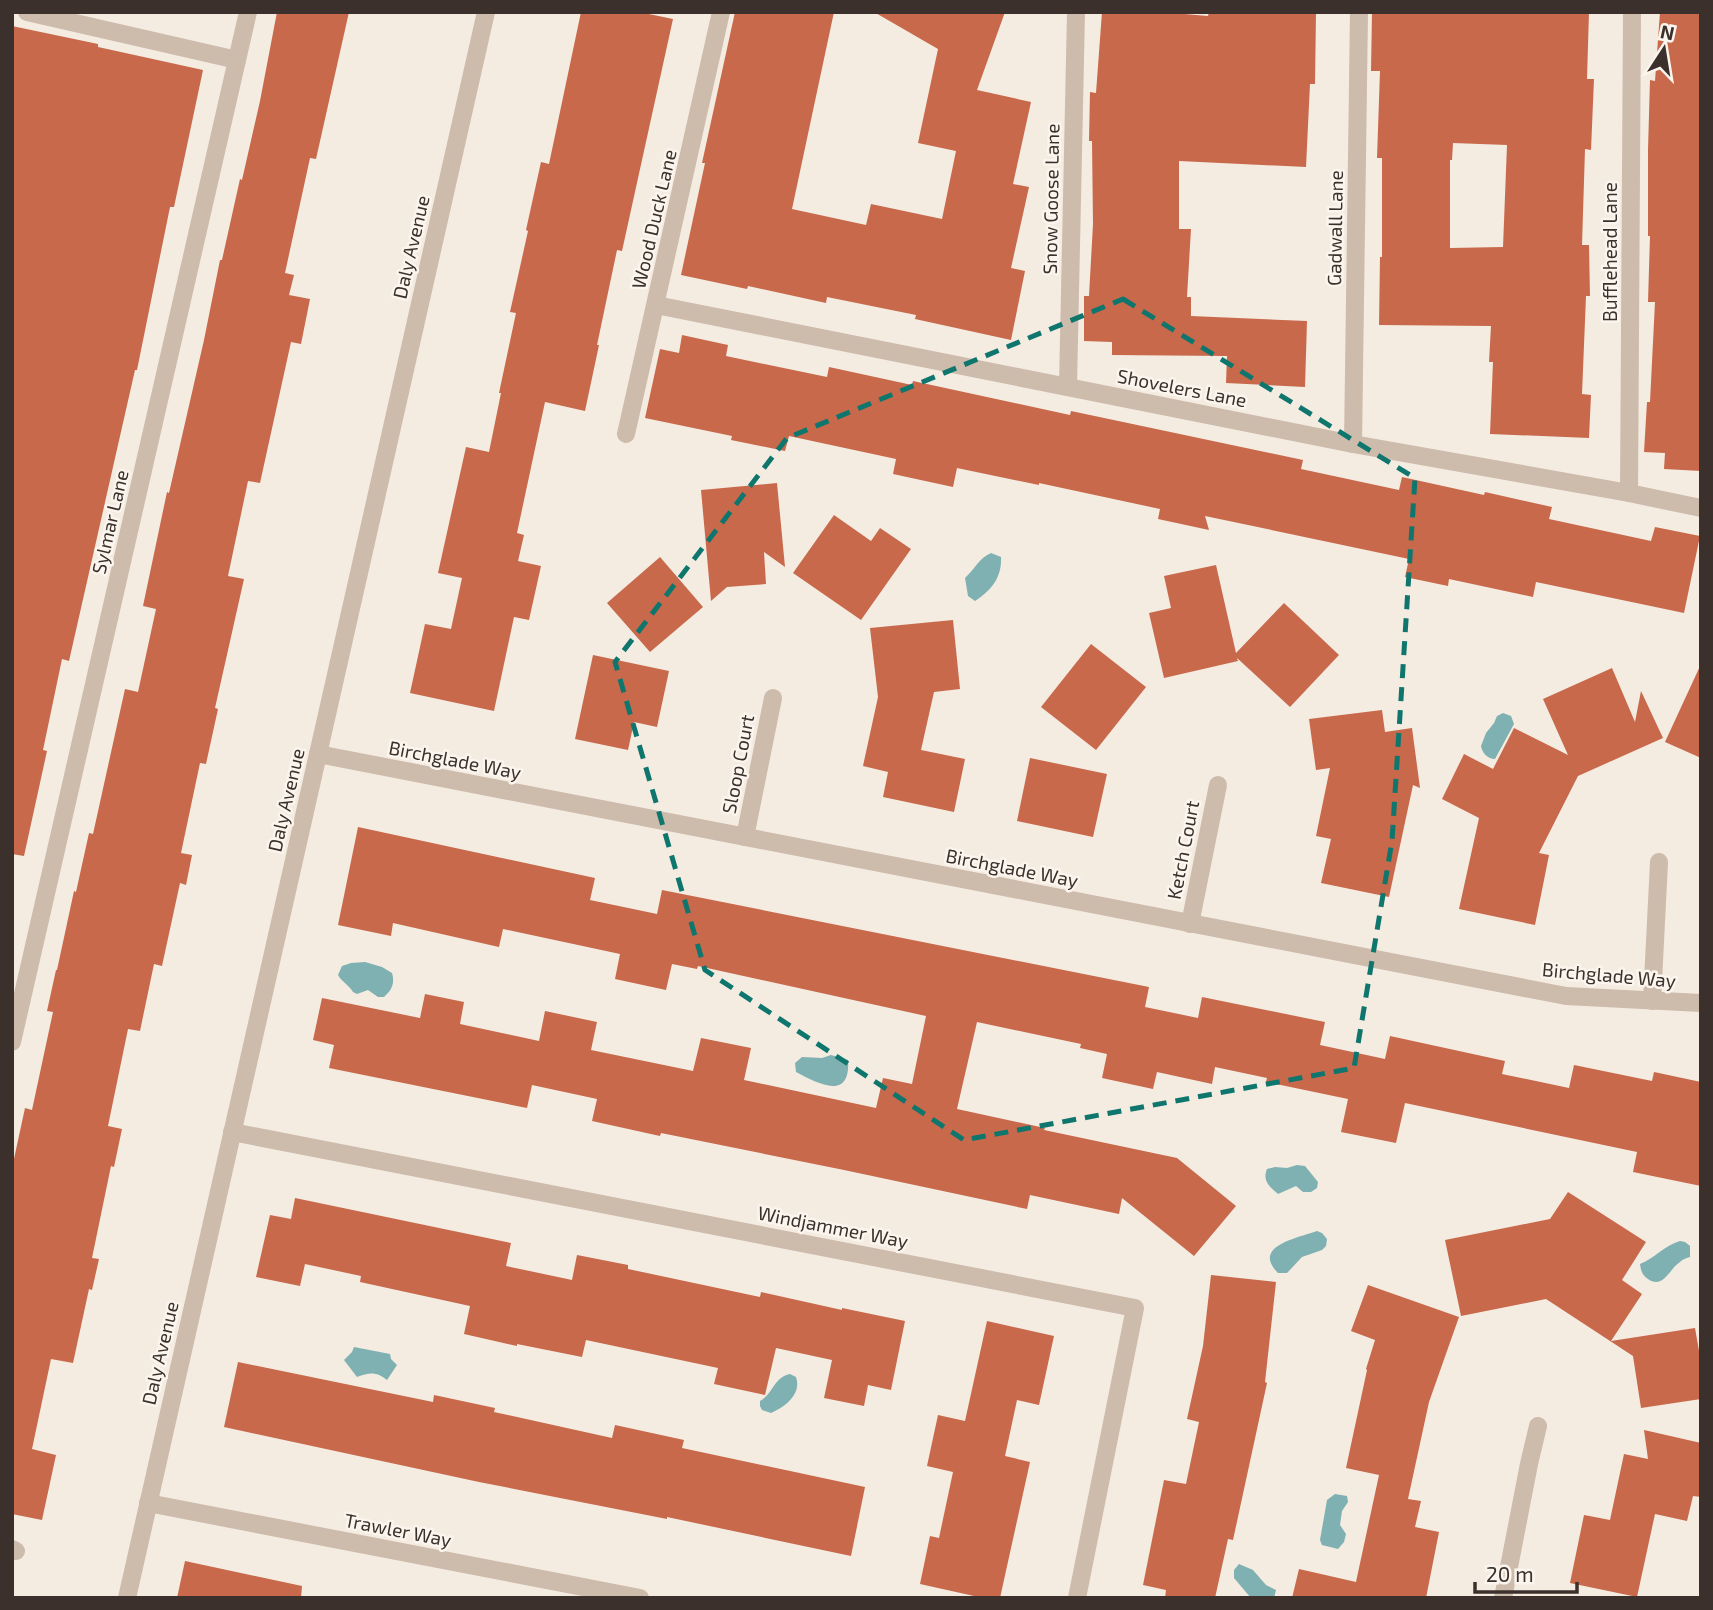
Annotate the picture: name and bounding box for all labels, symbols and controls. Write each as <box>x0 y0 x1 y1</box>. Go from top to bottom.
north arrow <box>1629 14 1699 84</box>
text: N <box>1659 19 1677 45</box>
street label: Snow Goose Lane <box>1038 123 1063 275</box>
street label: Wood Duck Lane <box>626 147 681 291</box>
street label: Gadwall Lane <box>1322 170 1347 286</box>
street label: Bufflehead Lane <box>1598 182 1621 322</box>
street label: Daly Avenue <box>387 193 434 301</box>
street label: Shovelers Lane <box>1115 364 1249 411</box>
street label: Sylmar Lane <box>86 468 133 576</box>
street label: Sloop Court <box>717 712 758 815</box>
street label: Birchglade Way <box>387 735 523 784</box>
street label: Daly Avenue <box>262 746 309 854</box>
street label: Ketch Court <box>1162 798 1203 901</box>
street label: Birchglade Way <box>944 843 1080 892</box>
street label: Birchglade Way <box>1541 957 1677 992</box>
street label: Windjammer Way <box>756 1201 910 1252</box>
street label: Daly Avenue <box>136 1299 183 1407</box>
street label: Trawler Way <box>343 1508 453 1551</box>
scale bar <box>1475 1550 1576 1594</box>
text: 20 m <box>1486 1561 1534 1586</box>

